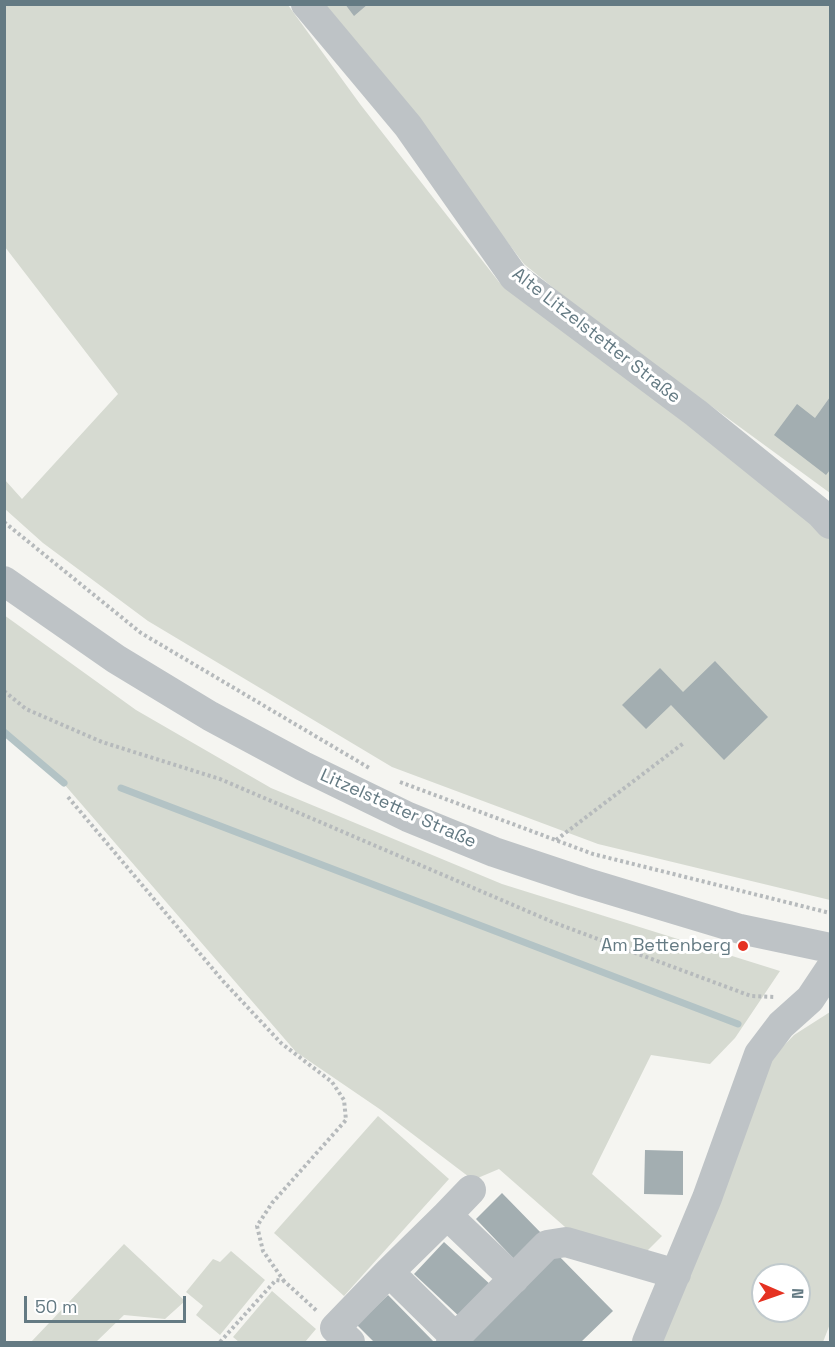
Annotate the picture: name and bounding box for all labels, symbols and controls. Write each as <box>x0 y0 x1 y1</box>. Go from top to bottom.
street label: Alte Litzelstetter Straße <box>507 264 685 408</box>
street label: Litzelstetter Straße <box>317 765 479 853</box>
place label: Am Bettenberg <box>601 935 731 957</box>
marker: Am Bettenberg <box>736 939 750 953</box>
north arrow <box>751 1263 811 1323</box>
scale bar <box>27 1284 189 1322</box>
text: N <box>787 1288 808 1299</box>
text: 50 m <box>35 1295 77 1318</box>

